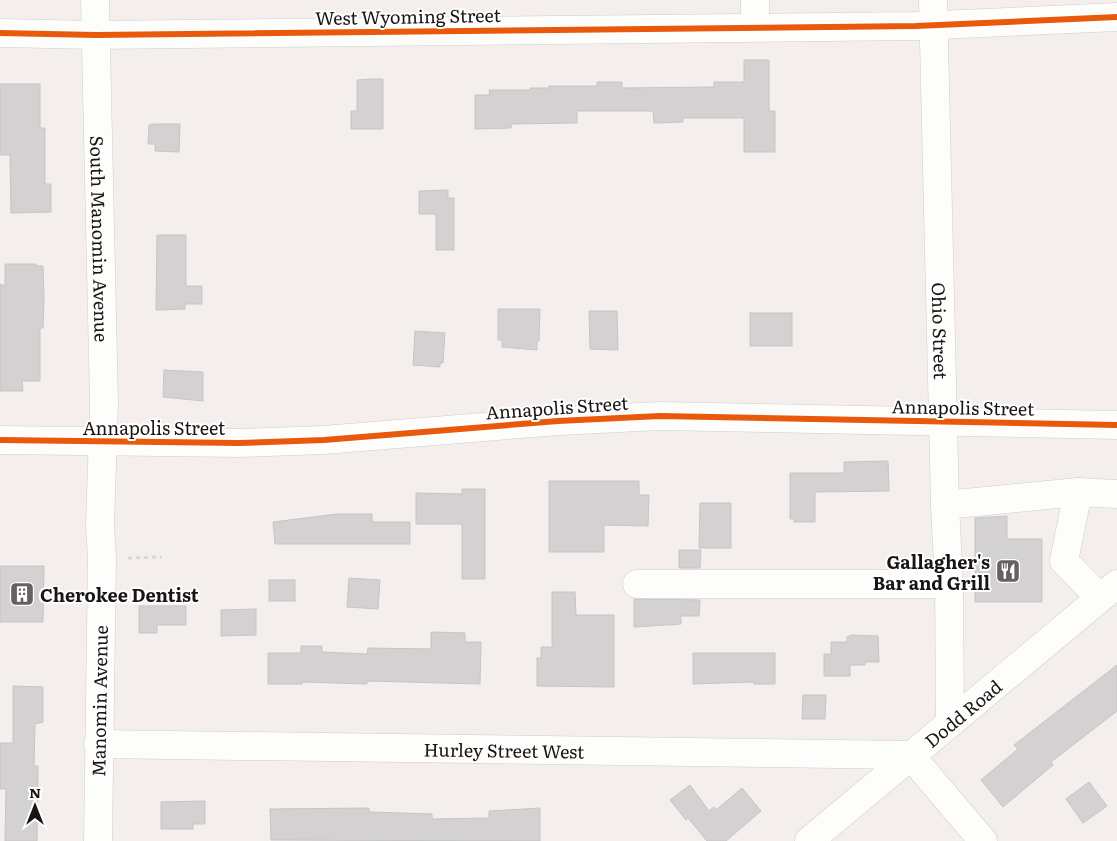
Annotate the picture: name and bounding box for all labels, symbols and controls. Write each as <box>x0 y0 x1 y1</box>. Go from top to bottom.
street label: West Wyoming Street <box>315 1 502 31</box>
street label: South Manomin Avenue <box>85 135 116 343</box>
street label: Ohio Street <box>926 282 956 381</box>
street label: Annapolis Street <box>485 389 630 425</box>
street label: Annapolis Street <box>891 392 1035 422</box>
street label: Annapolis Street <box>83 414 226 441</box>
place label: Gallagher's Bar and Grill <box>873 548 990 596</box>
restaurant icon: Gallagher's Bar and Grill <box>995 558 1021 584</box>
building icon: Cherokee Dentist <box>9 581 35 607</box>
place label: Cherokee Dentist <box>40 581 199 608</box>
street label: Manomin Avenue <box>84 625 114 777</box>
street label: Dodd Road <box>918 673 1007 753</box>
street label: Hurley Street West <box>423 735 585 764</box>
north arrow <box>10 781 60 831</box>
text: N <box>29 782 41 802</box>

